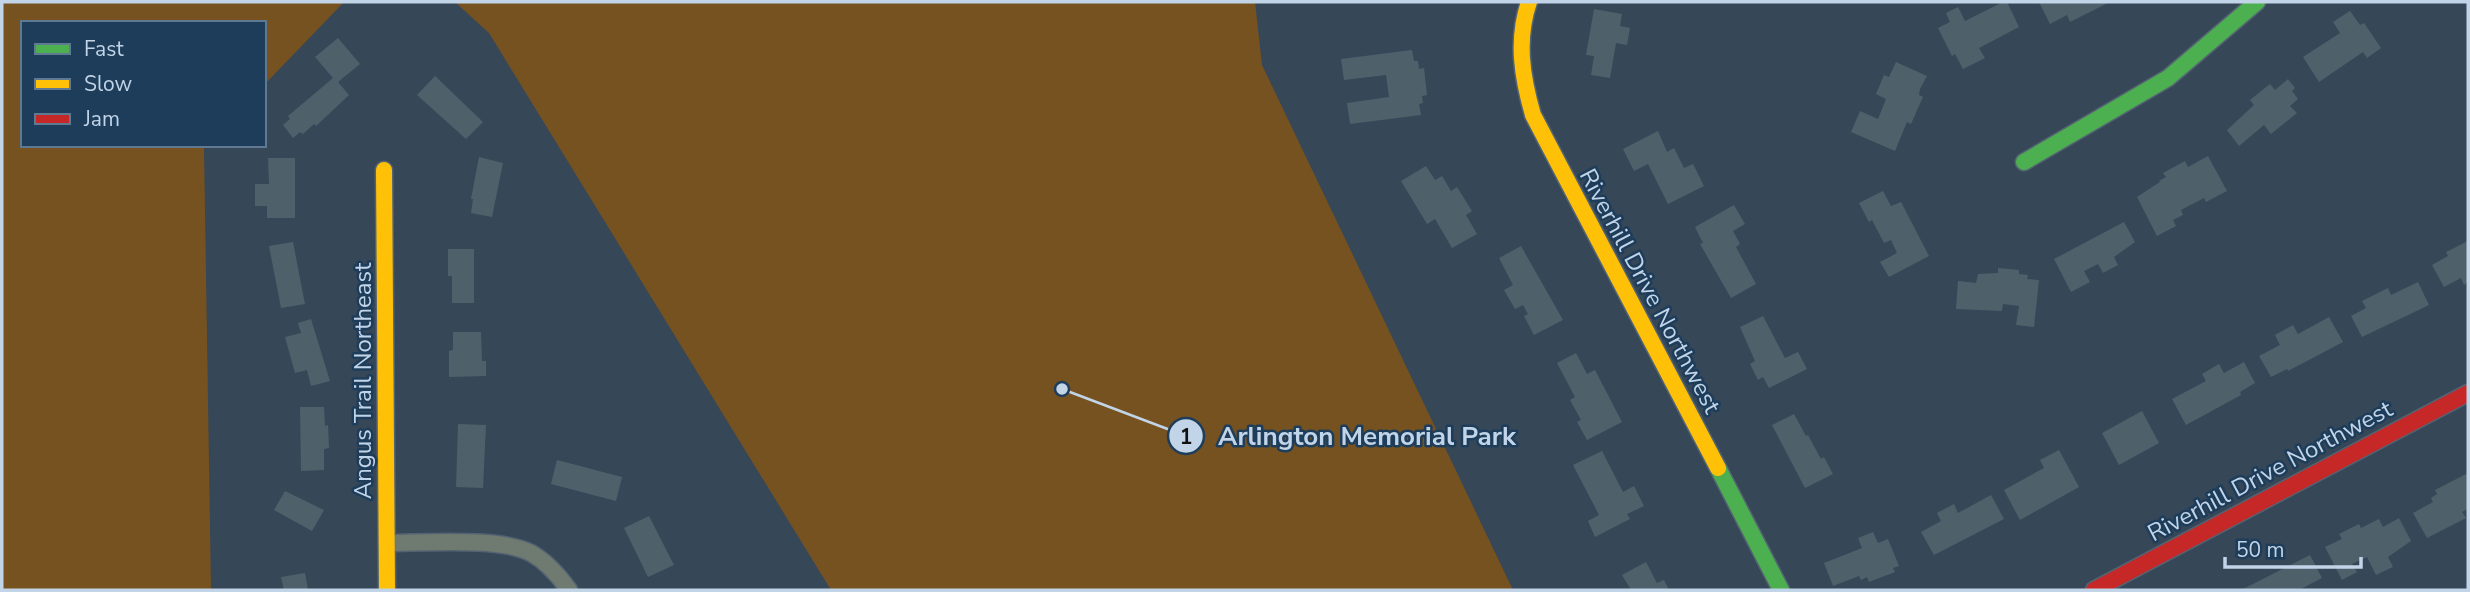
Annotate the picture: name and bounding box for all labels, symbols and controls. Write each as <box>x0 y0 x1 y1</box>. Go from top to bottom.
legend <box>21 21 266 147</box>
text: Fast <box>84 35 124 63</box>
text: Slow <box>84 70 133 98</box>
text: Jam <box>83 105 120 133</box>
street label: Riverhill Drive Northwest <box>1572 163 1728 419</box>
street label: Angus Trail Northeast <box>347 262 379 499</box>
street label: Riverhill Drive Northwest <box>2142 393 2398 549</box>
callout: Arlington Memorial Park <box>1169 413 1530 460</box>
text: Arlington Memorial Park <box>1218 419 1517 454</box>
text: 1 <box>1180 423 1192 451</box>
scale bar <box>2225 526 2362 570</box>
text: 50 m <box>2236 536 2285 564</box>

